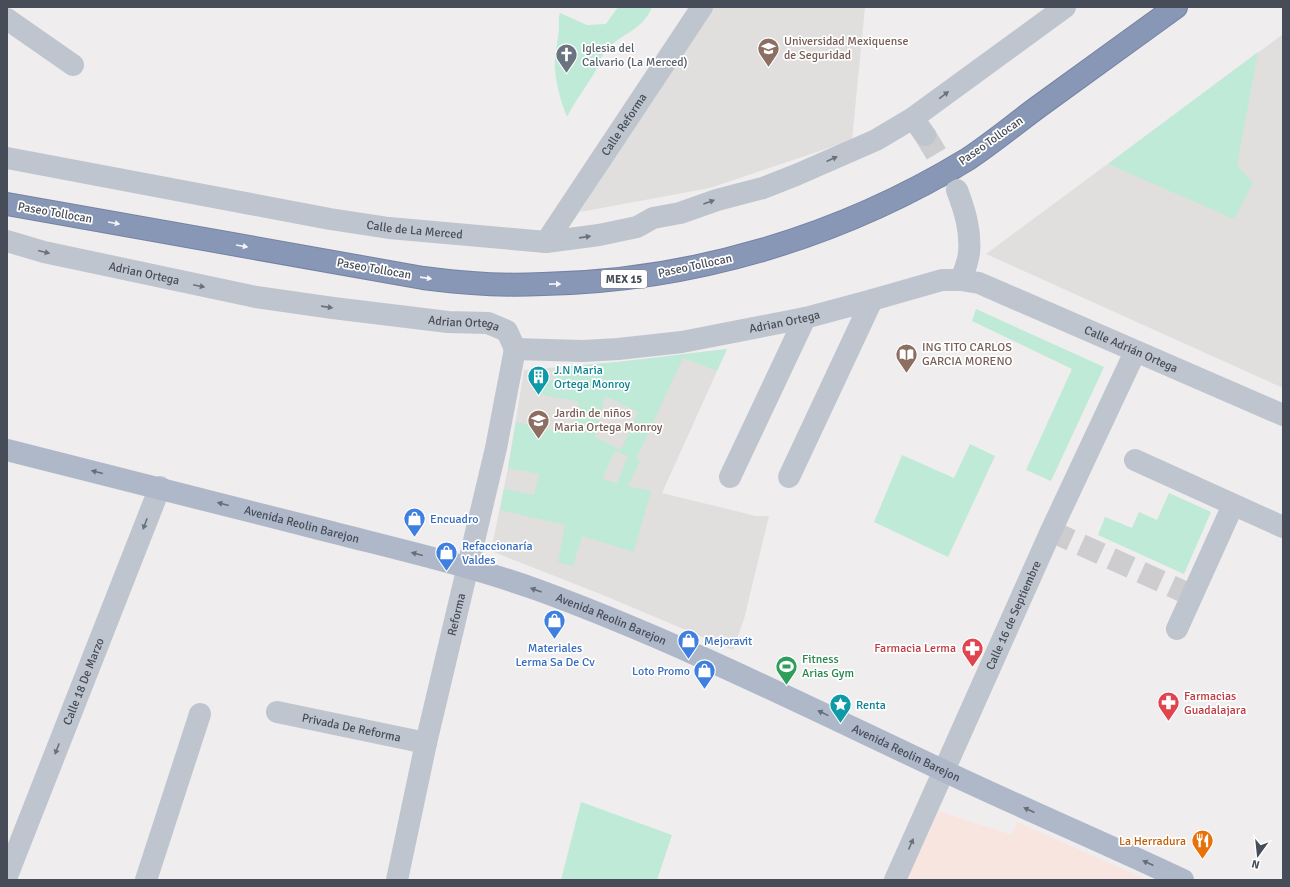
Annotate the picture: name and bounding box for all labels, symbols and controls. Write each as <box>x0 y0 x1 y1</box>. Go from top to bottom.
place label: Universidad Mexiquense de Seguridad <box>784 34 909 63</box>
school or university icon: Universidad Mexiquense de Seguridad <box>756 35 782 68</box>
place label: Iglesia del Calvario (La Merced) <box>582 41 688 70</box>
church icon: Iglesia del Calvario (La Merced) <box>554 42 580 75</box>
street label: Calle Reforma <box>598 90 650 159</box>
one-way arrow <box>939 91 949 99</box>
street label: Paseo Tollocan <box>956 113 1026 169</box>
one-way arrow <box>826 156 837 162</box>
street label: Paseo Tollocan <box>17 199 93 227</box>
one-way arrow <box>704 199 716 205</box>
street label: Calle de La Merced <box>365 217 463 242</box>
one-way arrow <box>108 220 120 226</box>
one-way arrow <box>579 234 591 240</box>
one-way arrow <box>236 243 248 249</box>
one-way arrow <box>39 249 51 255</box>
street label: Paseo Tollocan <box>657 251 733 281</box>
street label: Paseo Tollocan <box>336 255 412 283</box>
street label: Adrian Ortega <box>107 258 181 288</box>
road number: MEX 15 <box>601 270 647 288</box>
one-way arrow <box>419 275 432 281</box>
one-way arrow <box>549 281 562 287</box>
one-way arrow <box>193 283 205 289</box>
one-way arrow <box>321 304 333 310</box>
street label: Adrian Ortega <box>748 307 822 336</box>
street label: Adrian Ortega <box>427 312 502 335</box>
street label: Calle Adrián Ortega <box>1082 322 1180 376</box>
place label: ING TITO CARLOS GARCIA MORENO <box>922 340 1013 369</box>
library icon: ING TITO CARLOS GARCIA MORENO <box>894 341 920 374</box>
place label: J.N Maria Ortega Monroy <box>554 363 630 392</box>
building icon: J.N Maria Ortega Monroy <box>525 364 551 397</box>
place label: Jardin de niños Maria Ortega Monroy <box>554 406 663 435</box>
school or university icon: Jardin de niños Maria Ortega Monroy <box>526 407 552 440</box>
one-way arrow <box>91 469 103 475</box>
one-way arrow <box>217 501 229 507</box>
street label: Avenida Reolin Barejon <box>243 502 361 546</box>
shop icon: Encuadro <box>402 506 428 539</box>
place label: Encuadro <box>430 512 478 527</box>
one-way arrow <box>142 518 148 530</box>
place label: Refaccionaría Valdes <box>462 539 533 568</box>
shop icon: Refaccionaría Valdes <box>434 540 460 573</box>
one-way arrow <box>410 551 422 557</box>
street label: Calle 16 de Septiembre <box>982 558 1044 672</box>
one-way arrow <box>530 586 542 592</box>
street label: Avenida Reolin Barejon <box>554 590 669 648</box>
street label: Reforma <box>444 592 469 637</box>
shop icon: Materiales Lerma Sa De Cv <box>542 608 568 641</box>
shop icon: Mejoravit <box>675 628 701 661</box>
place label: Mejoravit <box>704 634 752 649</box>
pharmacy icon: Farmacia Lerma <box>959 635 985 668</box>
street label: Calle 18 De Marzo <box>60 636 107 727</box>
place label: Materiales Lerma Sa De Cv <box>515 641 595 670</box>
place label: Farmacia Lerma <box>874 641 956 656</box>
place label: Fitness Arias Gym <box>802 652 854 681</box>
sports icon: Fitness Arias Gym <box>773 653 799 686</box>
shop icon: Loto Promo <box>692 658 718 691</box>
place label: Loto Promo <box>632 664 690 679</box>
place label: Farmacias Guadalajara <box>1184 689 1246 718</box>
pharmacy icon: Farmacias Guadalajara <box>1155 690 1181 723</box>
place icon: Renta <box>828 692 854 725</box>
place label: Renta <box>856 698 886 713</box>
street label: Privada De Reforma <box>301 710 402 745</box>
one-way arrow <box>817 710 829 716</box>
street label: Avenida Reolin Barejon <box>849 721 963 785</box>
one-way arrow <box>53 743 59 755</box>
one-way arrow <box>1023 806 1035 812</box>
restaurant icon: La Herradura <box>1189 828 1215 861</box>
place label: La Herradura <box>1119 834 1186 849</box>
north arrow <box>1238 835 1278 875</box>
one-way arrow <box>908 839 914 850</box>
text: N <box>1250 857 1261 871</box>
one-way arrow <box>1142 860 1153 866</box>

